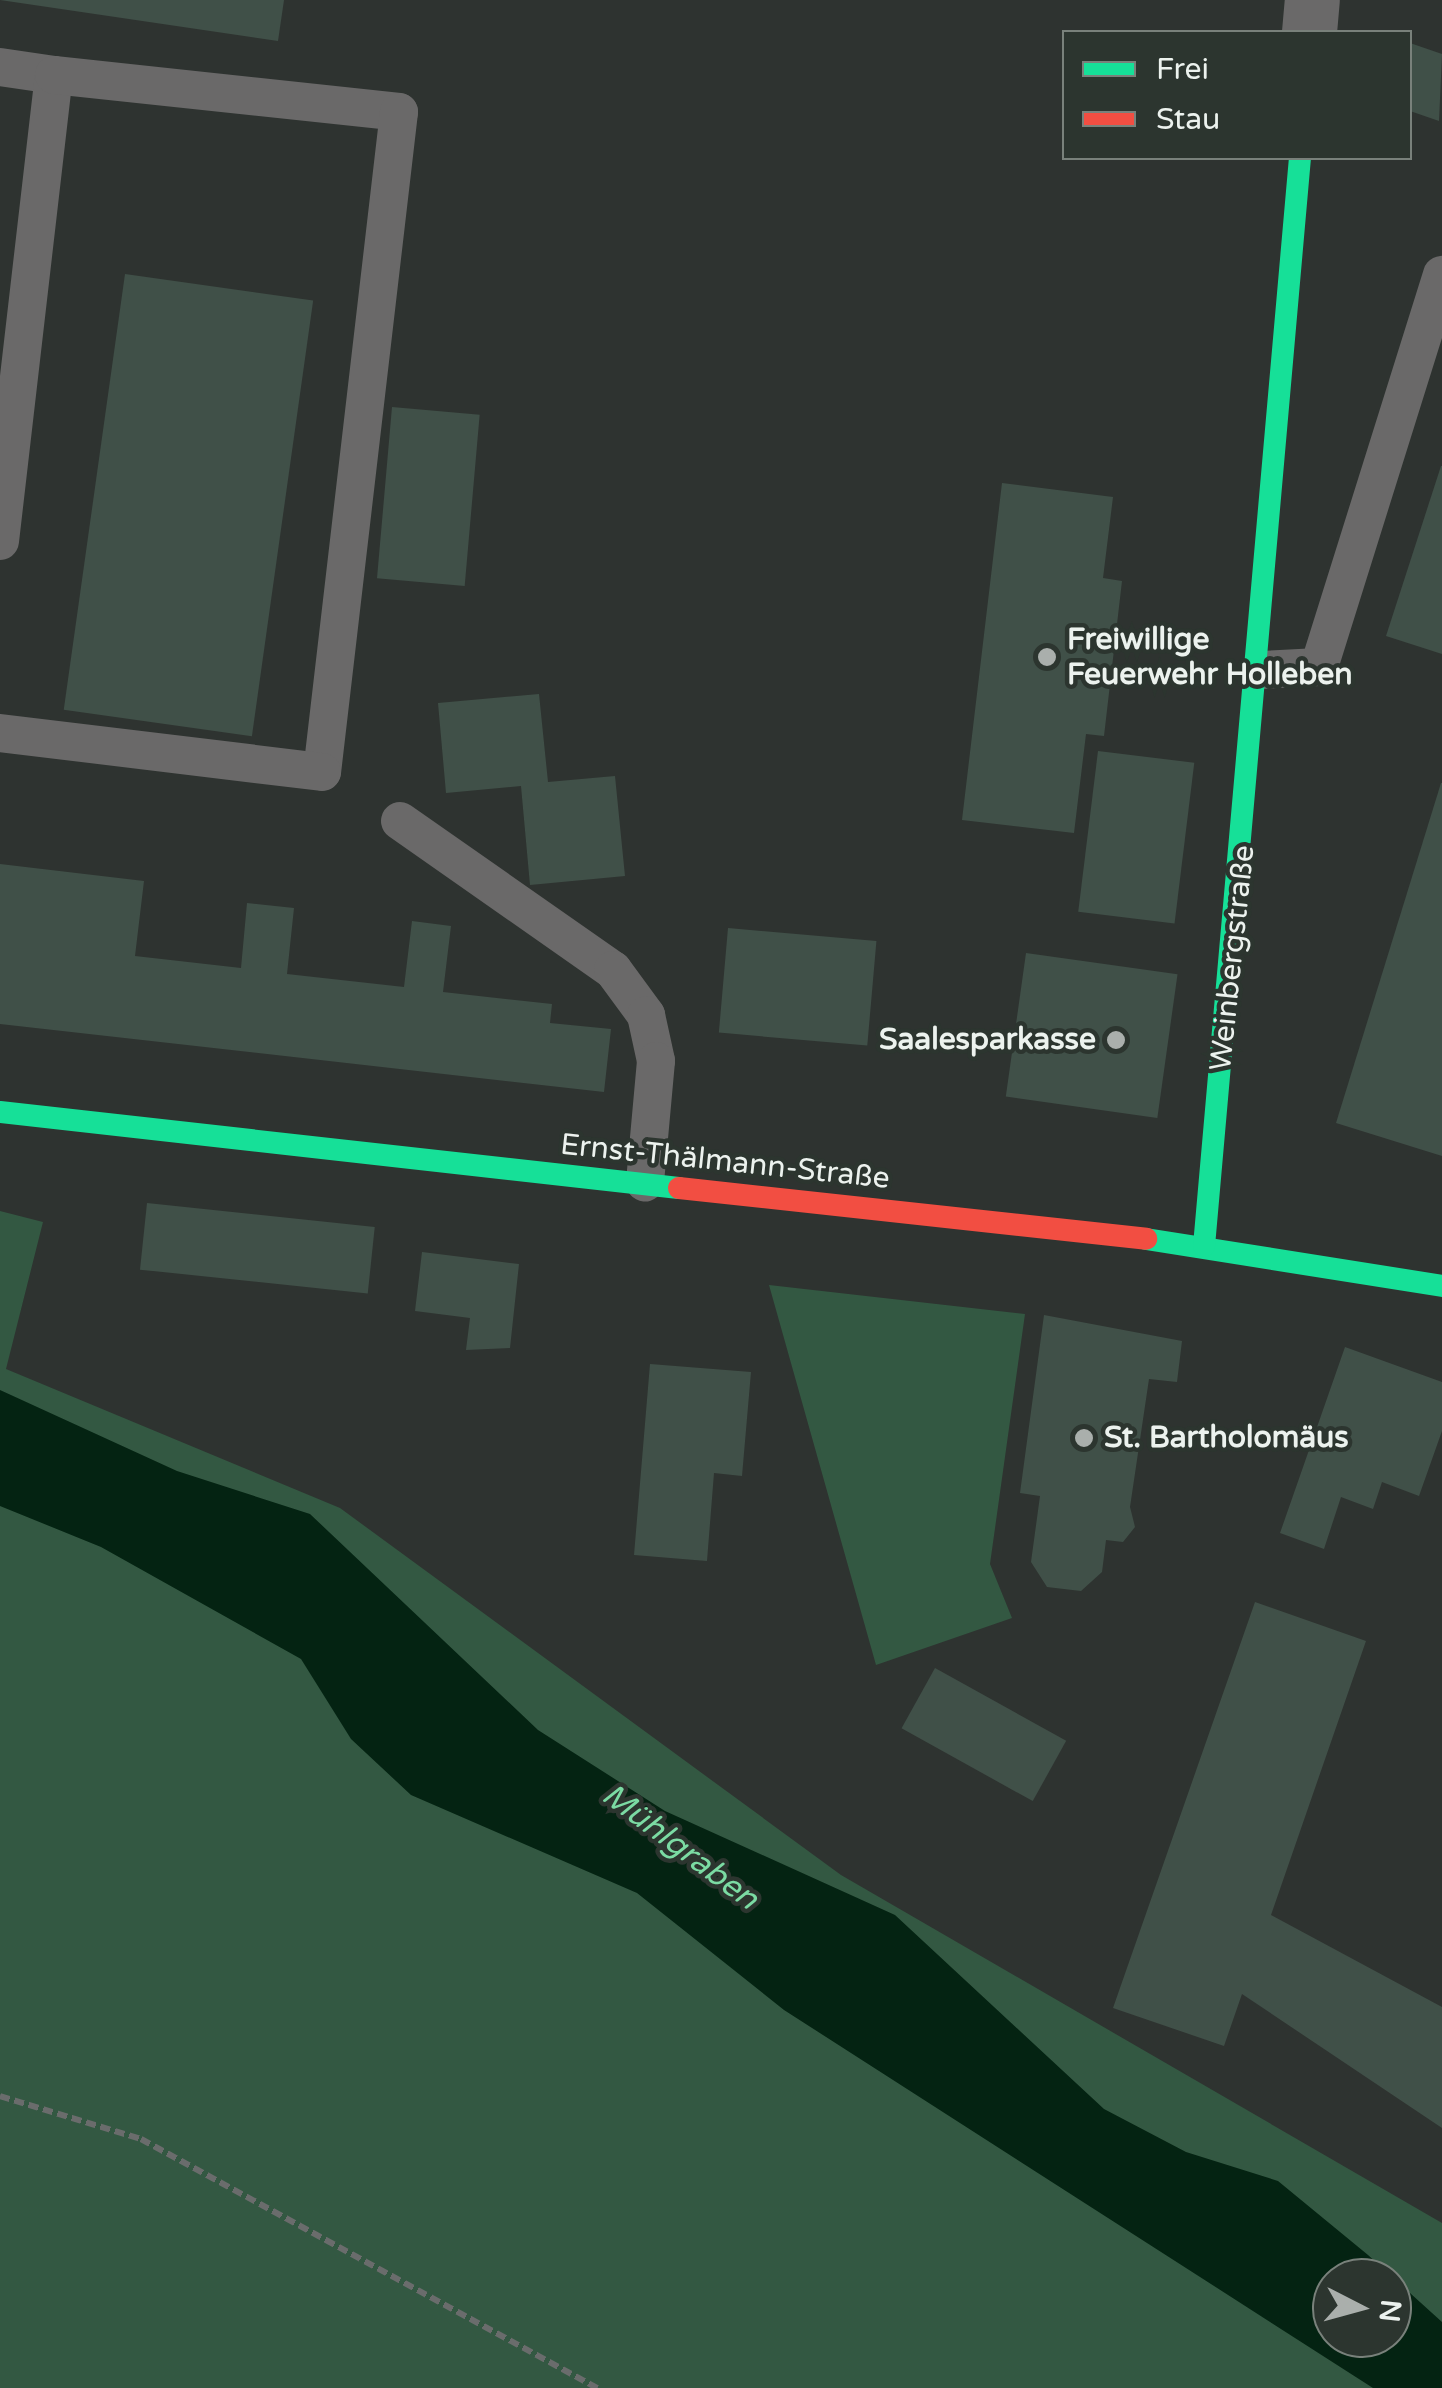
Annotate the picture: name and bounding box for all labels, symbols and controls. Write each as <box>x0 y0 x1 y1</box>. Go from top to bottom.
legend <box>1062 30 1412 160</box>
text: Frei <box>1156 51 1209 88</box>
text: Stau <box>1156 101 1220 138</box>
place label: Freiwillige Feuerwehr Holleben <box>1067 622 1352 692</box>
marker: Freiwillige Feuerwehr Holleben <box>1036 646 1058 668</box>
street label: Weinbergstraße <box>1203 843 1263 1073</box>
place label: Saalesparkasse <box>879 1022 1096 1058</box>
marker: Saalesparkasse <box>1105 1029 1127 1051</box>
street label: Ernst-Thälmann-Straße <box>559 1127 891 1197</box>
place label: St. Bartholomäus <box>1104 1420 1349 1456</box>
marker: St. Bartholomäus <box>1073 1427 1095 1449</box>
water label: Mühlgraben <box>594 1776 766 1918</box>
north arrow <box>1312 2258 1412 2358</box>
text: N <box>1372 2298 1408 2324</box>

